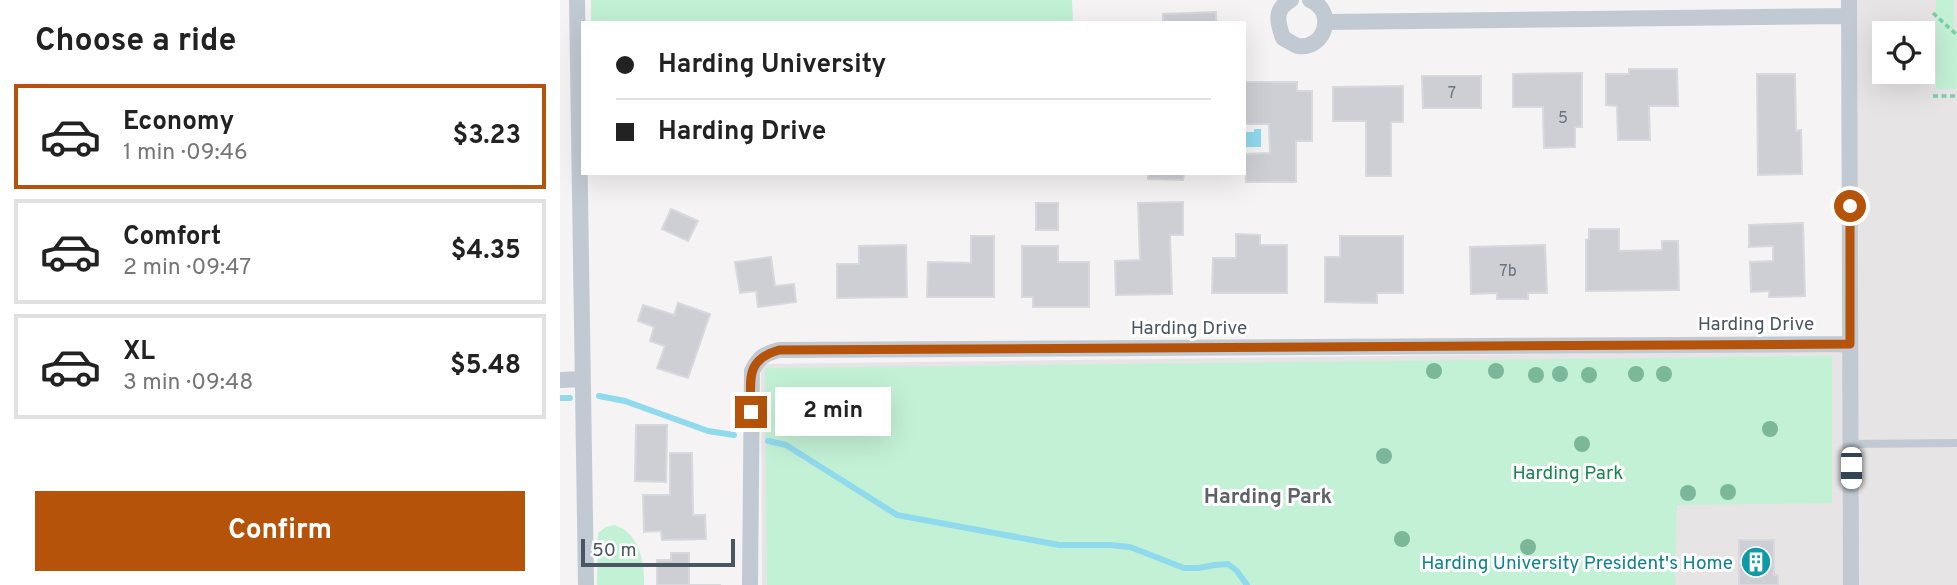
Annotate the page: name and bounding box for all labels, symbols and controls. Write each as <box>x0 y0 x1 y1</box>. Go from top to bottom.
map controls <box>1872 21 1935 84</box>
button: locate <box>1872 21 1935 84</box>
text: Choose a ride <box>35 22 236 62</box>
text: Harding University <box>658 49 886 82</box>
house number: 7 <box>1448 84 1456 104</box>
icon: car <box>39 105 102 168</box>
text: Economy <box>123 106 234 139</box>
house number: 5 <box>1558 109 1568 129</box>
text: Harding Drive <box>658 116 826 149</box>
text: $3.23 <box>453 120 521 153</box>
text: 1 min · 09:46 <box>123 139 248 168</box>
route start <box>1834 190 1866 222</box>
icon: car <box>39 220 102 283</box>
text: Comfort <box>123 221 221 254</box>
text: $4.35 <box>451 235 521 268</box>
text: 2 min · 09:47 <box>123 254 251 283</box>
house number: 7b <box>1499 262 1517 282</box>
street label: Harding Drive <box>1698 313 1814 337</box>
street label: Harding Drive <box>1131 317 1247 341</box>
icon: car <box>39 335 102 398</box>
text: XL <box>123 336 155 369</box>
text: $5.48 <box>450 350 521 383</box>
text: 3 min · 09:48 <box>123 369 253 398</box>
callout: 2 min <box>776 388 891 436</box>
route end <box>735 396 767 428</box>
text: 2 min <box>803 397 863 426</box>
car <box>1841 447 1862 489</box>
park label: Harding Park <box>1513 462 1623 486</box>
district label: Harding Park <box>1204 484 1332 511</box>
button: Confirm <box>35 491 525 571</box>
scale bar <box>581 536 735 568</box>
text: 50 m <box>592 539 637 563</box>
building icon: Harding University President's Home <box>1739 545 1773 579</box>
place label: Harding University President's Home <box>1421 552 1733 576</box>

